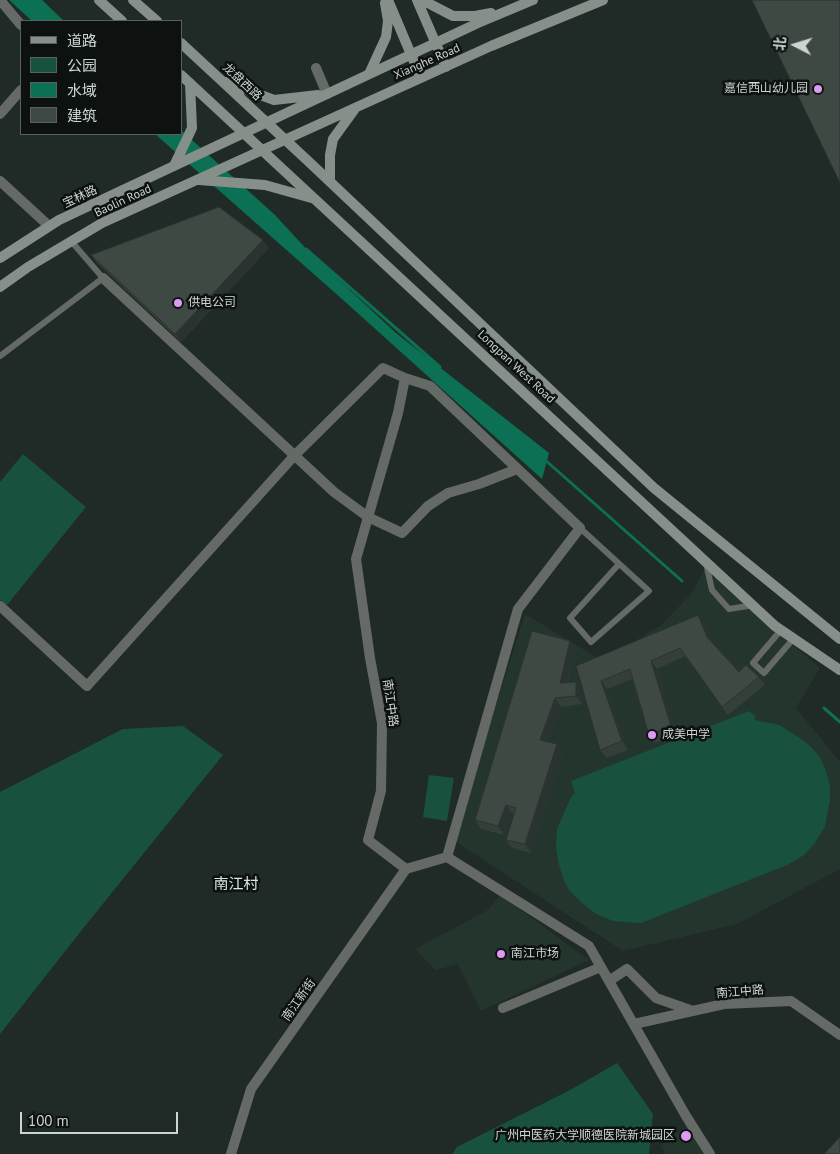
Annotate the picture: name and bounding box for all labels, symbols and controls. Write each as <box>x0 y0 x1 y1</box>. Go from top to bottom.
legend <box>20 20 182 135</box>
north arrow <box>770 20 820 70</box>
text: 道路 <box>67 31 97 50</box>
text: 北 <box>770 36 790 51</box>
street label: Xianghe Road <box>392 41 462 83</box>
text: 公园 <box>67 56 97 75</box>
street label: 龙盘西路 <box>220 60 264 104</box>
text: 水域 <box>67 81 97 100</box>
place label: 嘉信西山幼儿园 <box>724 82 808 96</box>
marker: 嘉信西山幼儿园 <box>812 83 824 95</box>
text: 建筑 <box>67 106 97 125</box>
street label: Baolin Road <box>92 182 154 220</box>
street label: 宝林路 <box>61 183 99 211</box>
place label: 供电公司 <box>188 296 236 310</box>
marker: 供电公司 <box>172 297 184 309</box>
street label: Longpan West Road <box>474 327 558 407</box>
street label: 南江中路 <box>380 678 400 728</box>
place label: 成美中学 <box>662 728 710 742</box>
marker: 成美中学 <box>646 729 658 741</box>
district label: 南江村 <box>214 876 258 894</box>
place label: 南江市场 <box>511 947 559 961</box>
marker: 南江市场 <box>495 948 507 960</box>
street label: 南江新街 <box>279 976 319 1024</box>
street label: 南江中路 <box>715 983 765 1001</box>
scale bar <box>22 1102 180 1134</box>
text: 100 m <box>28 1111 69 1130</box>
place label: 广州中医药大学顺德医院新城园区 <box>495 1129 675 1143</box>
marker: 广州中医药大学顺德医院新城园区 <box>679 1129 693 1143</box>

